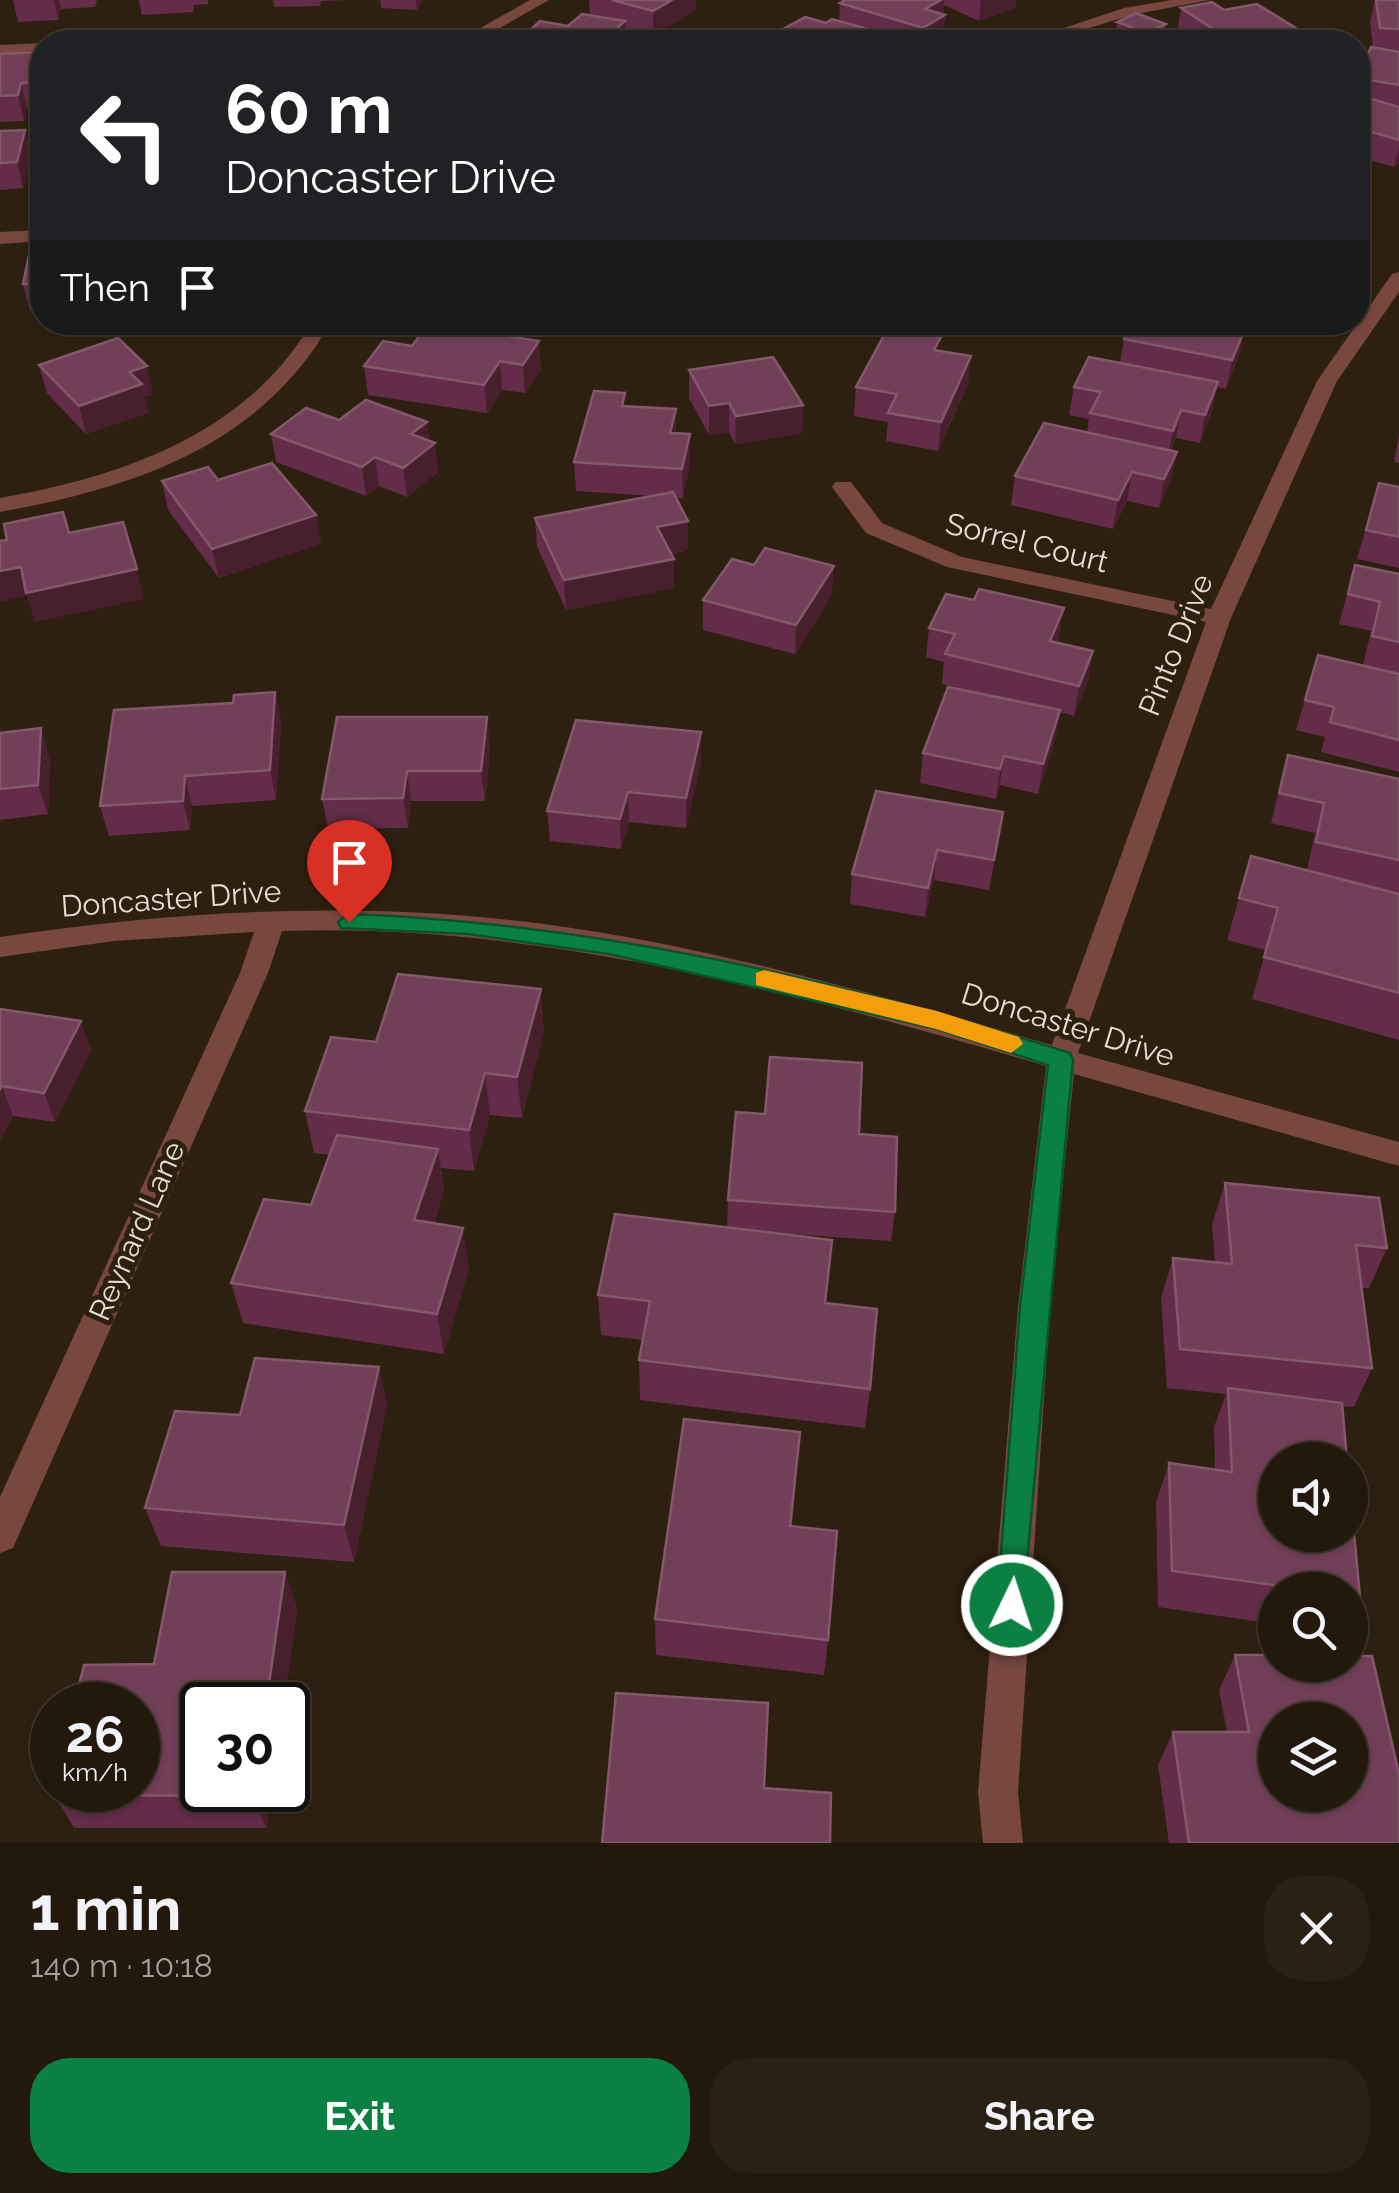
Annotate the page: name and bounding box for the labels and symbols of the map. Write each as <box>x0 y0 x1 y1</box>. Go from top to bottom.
street label: Sorrel Court <box>942 505 1112 580</box>
street label: Pinto Drive <box>1131 569 1220 721</box>
pin <box>307 820 392 923</box>
street label: Doncaster Drive <box>60 873 282 924</box>
street label: Doncaster Drive <box>958 976 1179 1074</box>
street label: Reynard Lane <box>82 1136 192 1325</box>
position arrow <box>960 1553 1064 1657</box>
speed limit sign: 30 <box>180 1682 310 1812</box>

